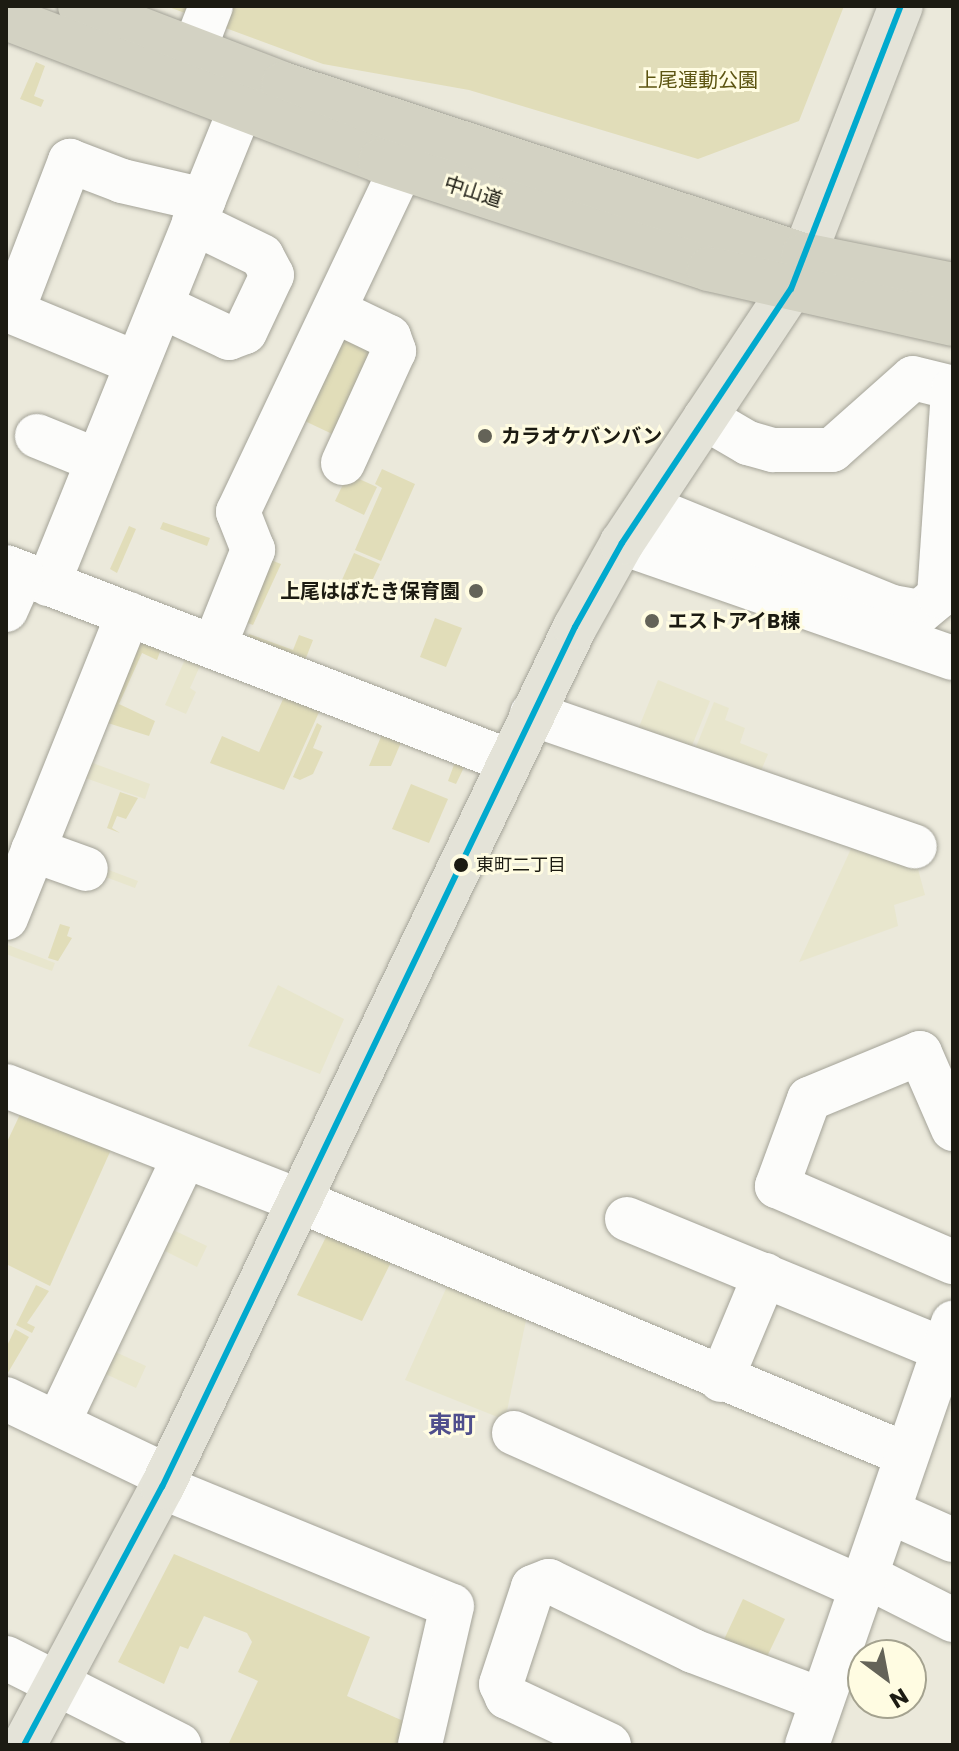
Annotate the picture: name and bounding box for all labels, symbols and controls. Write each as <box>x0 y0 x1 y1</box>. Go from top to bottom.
park label: 上尾運動公園 <box>638 68 758 92</box>
street label: 中山道 <box>441 171 505 213</box>
place label: カラオケバンバン <box>501 424 661 448</box>
marker: カラオケバンバン <box>476 427 494 445</box>
place label: 上尾はばたき保育園 <box>280 579 460 603</box>
marker: 上尾はばたき保育園 <box>467 582 485 600</box>
place label: エストアイB棟 <box>668 609 801 633</box>
marker: エストアイB棟 <box>643 612 661 630</box>
place label: 東町二丁目 <box>476 854 566 876</box>
marker: 東町二丁目 <box>453 857 469 873</box>
district label: 東町 <box>428 1411 476 1439</box>
north arrow <box>847 1639 927 1719</box>
text: N <box>884 1681 914 1716</box>

